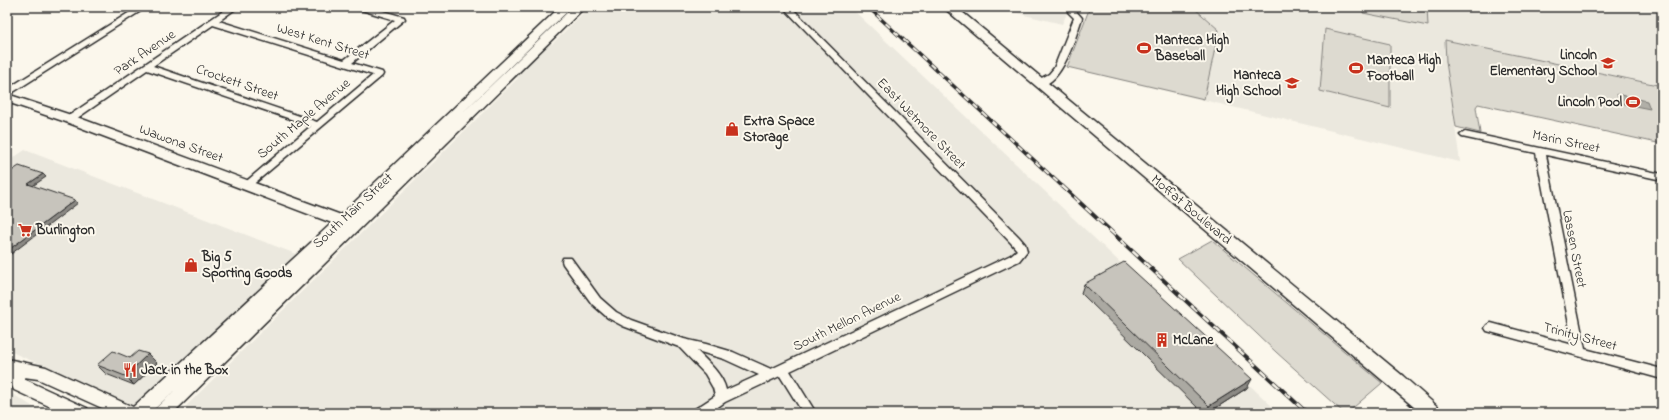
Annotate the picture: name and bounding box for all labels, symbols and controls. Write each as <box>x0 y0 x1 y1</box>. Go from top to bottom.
street label: West Kent Street <box>274 18 372 66</box>
street label: Park Avenue <box>110 24 181 81</box>
place label: Manteca High Baseball <box>1154 30 1230 67</box>
sports icon: Manteca High Baseball <box>1136 40 1152 56</box>
place label: Lincoln Elementary School <box>1490 45 1598 84</box>
place label: Manteca High Football <box>1366 50 1442 87</box>
school or university icon: Lincoln Elementary School <box>1600 55 1616 71</box>
street label: Crockett Street <box>193 59 281 107</box>
sports icon: Manteca High Football <box>1348 60 1364 76</box>
place label: Manteca High School <box>1216 65 1282 104</box>
street label: South Maple Avenue <box>253 73 356 164</box>
street label: East Wetmore Street <box>872 73 971 175</box>
school or university icon: Manteca High School <box>1284 75 1300 91</box>
place label: Lincoln Pool <box>1558 92 1623 113</box>
sports icon: Lincoln Pool <box>1625 94 1641 110</box>
place label: Extra Space Storage <box>743 111 815 150</box>
street label: Wawona Street <box>136 119 226 169</box>
shop icon: Extra Space Storage <box>724 121 740 137</box>
street label: Marin Street <box>1530 125 1602 159</box>
street label: South Main Street <box>308 168 398 254</box>
street label: Moffat Boulevard <box>1146 170 1236 250</box>
street label: Lassen Street <box>1556 208 1592 290</box>
place label: Burlington <box>35 220 95 243</box>
supermarket icon: Burlington <box>17 222 33 238</box>
place label: Big 5 Sporting Goods <box>201 247 292 286</box>
shop icon: Big 5 Sporting Goods <box>183 257 199 273</box>
street label: South Mellon Avenue <box>789 286 905 357</box>
street label: Trinity Street <box>1541 317 1619 358</box>
place label: McLane <box>1173 330 1214 351</box>
building icon: McLane <box>1154 332 1170 348</box>
place label: Jack in the Box <box>141 360 229 381</box>
restaurant icon: Jack in the Box <box>122 362 138 378</box>

